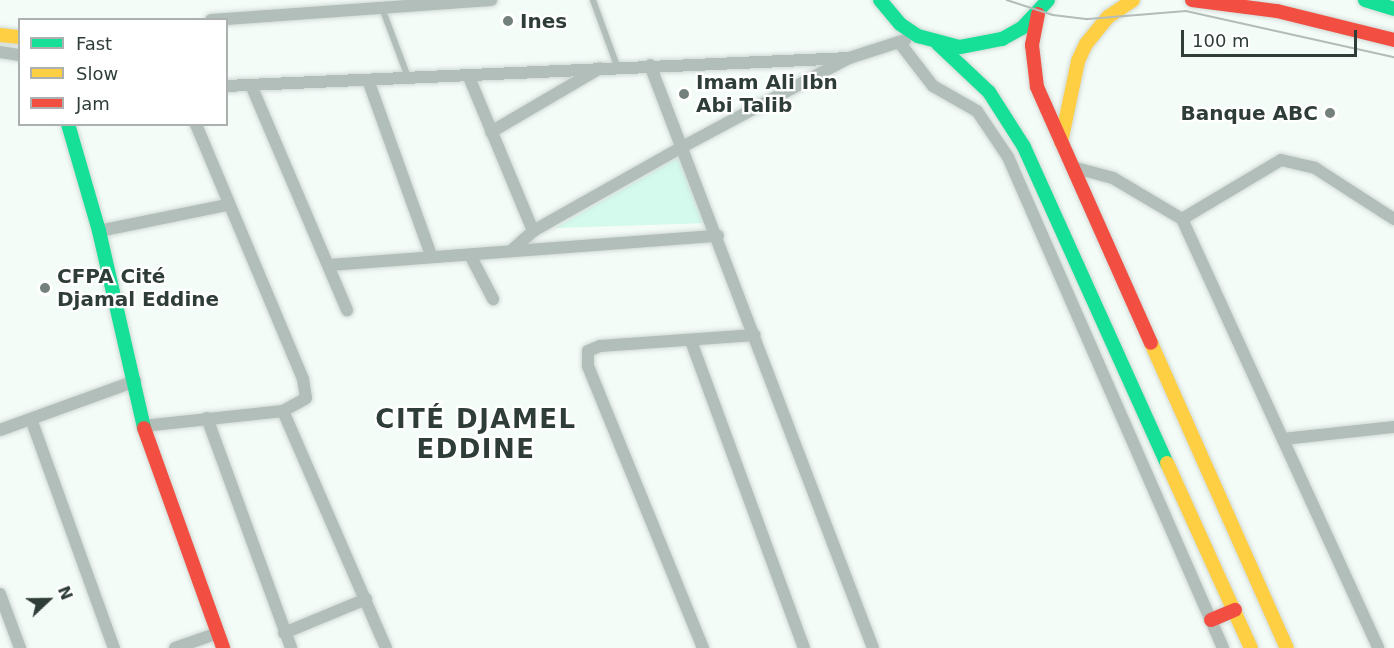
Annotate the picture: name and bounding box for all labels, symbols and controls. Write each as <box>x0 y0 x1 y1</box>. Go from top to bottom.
place label: Ines <box>520 9 567 33</box>
marker: Ines <box>501 14 515 28</box>
legend <box>18 18 228 126</box>
scale bar <box>1184 18 1360 56</box>
text: 100 m <box>1192 30 1250 51</box>
text: Fast <box>76 33 112 54</box>
text: Slow <box>76 63 118 84</box>
place label: Imam Ali Ibn Abi Talib <box>696 70 838 117</box>
marker: Imam Ali Ibn Abi Talib <box>677 87 691 101</box>
text: Jam <box>76 93 110 114</box>
place label: Banque ABC <box>1181 101 1318 125</box>
marker: Banque ABC <box>1323 106 1337 120</box>
place label: CFPA Cité Djamal Eddine <box>57 264 219 311</box>
marker: CFPA Cité Djamal Eddine <box>38 281 52 295</box>
district label: CITÉ DJAMEL EDDINE <box>375 404 577 466</box>
north arrow <box>18 570 78 630</box>
text: N <box>54 583 76 603</box>

